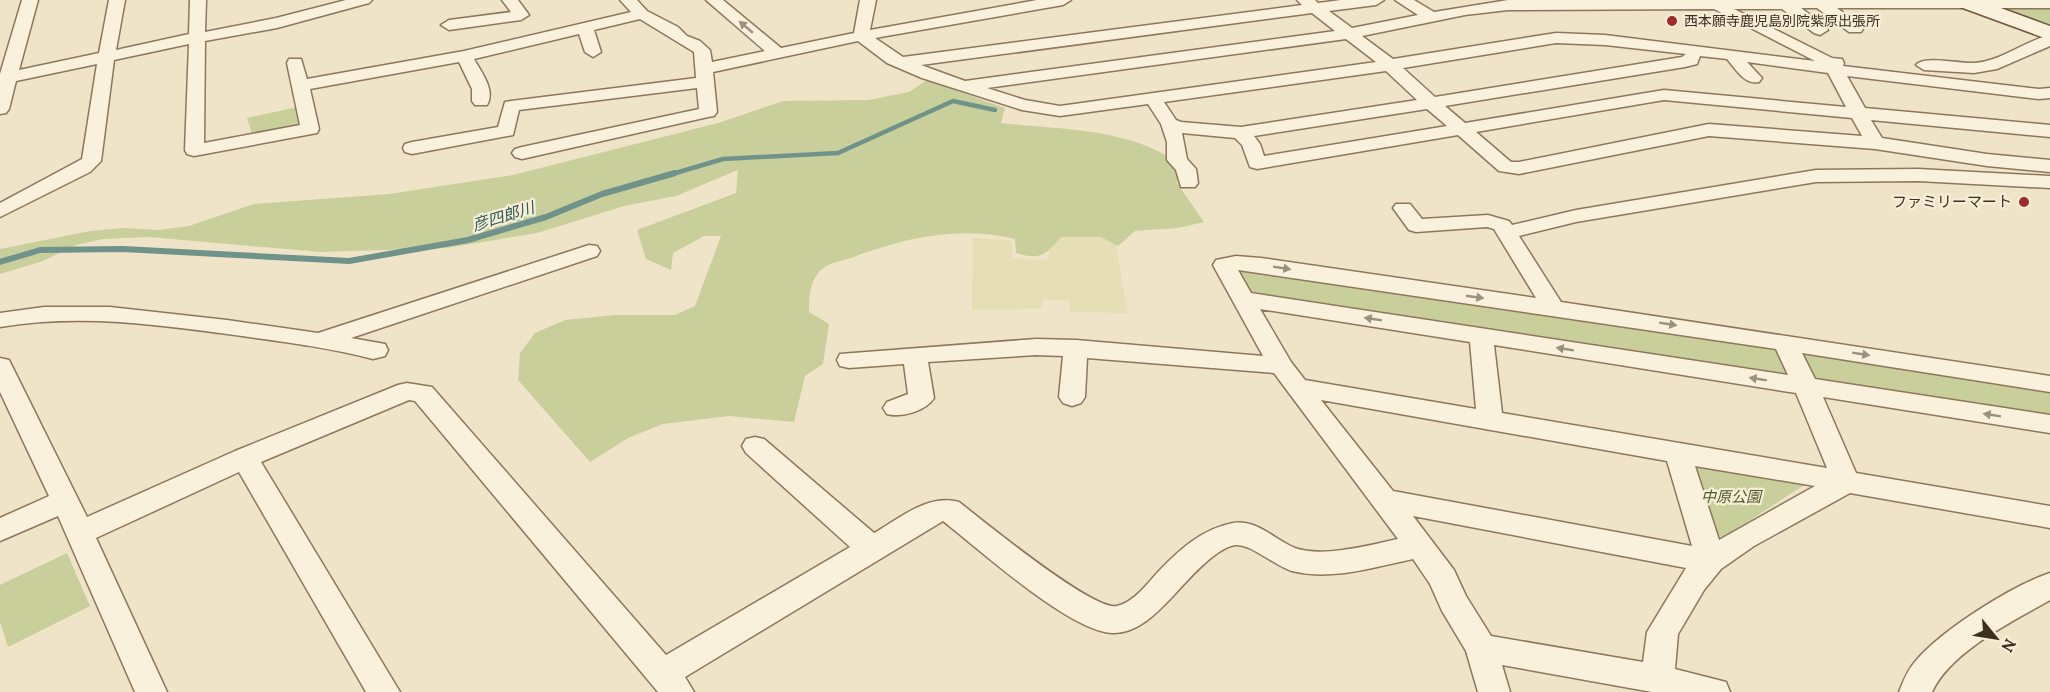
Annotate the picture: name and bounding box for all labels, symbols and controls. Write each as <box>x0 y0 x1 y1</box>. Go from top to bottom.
place label: 西本願寺鹿児島別院紫原出張所 <box>1684 12 1880 30</box>
marker: 西本願寺鹿児島別院紫原出張所 <box>1665 14 1679 28</box>
one-way arrow <box>738 21 753 33</box>
place label: ファミリーマート <box>1892 192 2012 211</box>
marker: ファミリーマート <box>2017 195 2031 209</box>
water label: 彦四郎川 <box>469 196 538 235</box>
one-way arrow <box>1273 264 1292 273</box>
one-way arrow <box>1466 292 1485 301</box>
one-way arrow <box>1363 314 1382 323</box>
one-way arrow <box>1659 320 1678 329</box>
one-way arrow <box>1556 344 1575 353</box>
one-way arrow <box>1852 350 1871 359</box>
one-way arrow <box>1748 374 1767 383</box>
one-way arrow <box>1983 410 2002 419</box>
park label: 中原公園 <box>1701 487 1763 506</box>
north arrow <box>1966 608 2026 668</box>
text: N <box>1997 635 2021 656</box>

